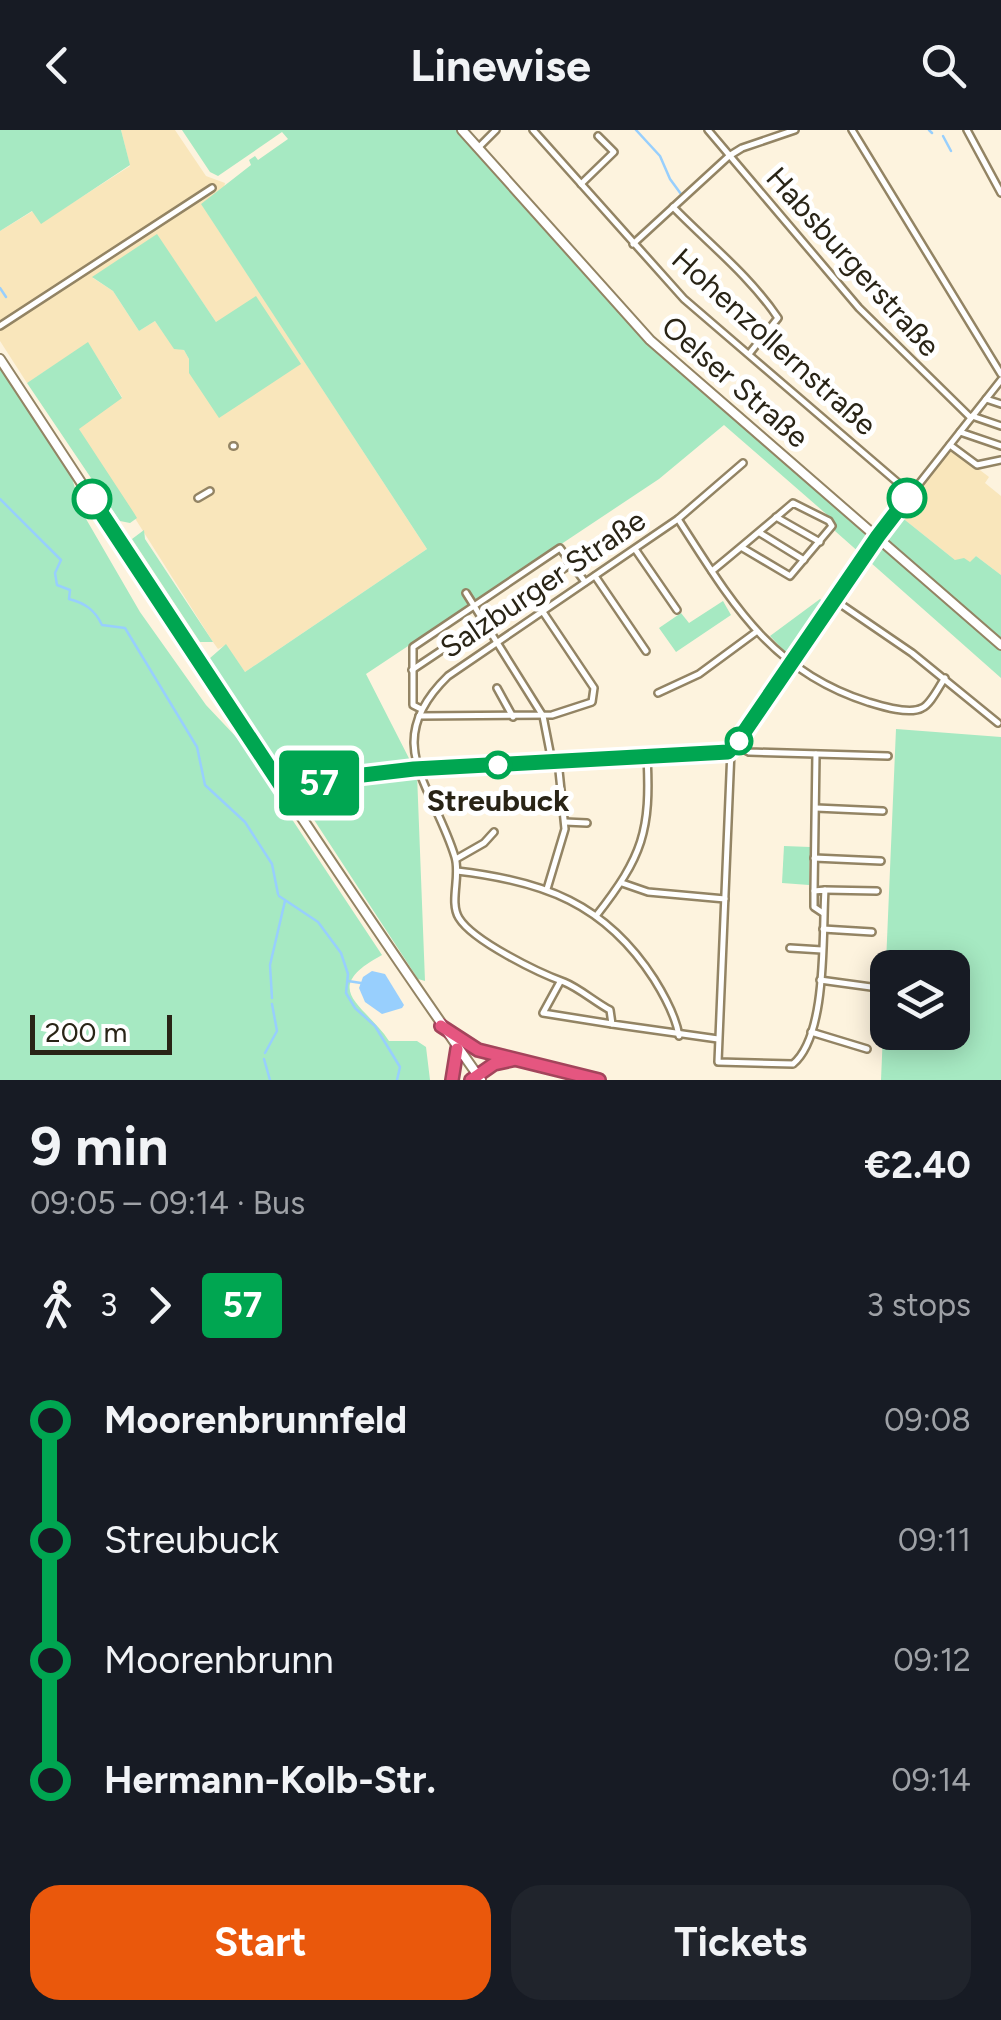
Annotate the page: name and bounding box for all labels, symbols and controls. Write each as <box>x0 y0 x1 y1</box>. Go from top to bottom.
icon: back <box>30 38 85 93</box>
text: Linewise <box>410 38 591 92</box>
icon: search <box>916 38 971 93</box>
street label: Habsburgerstraße <box>759 159 948 364</box>
street label: Hohenzollernstraße <box>664 240 884 443</box>
street label: Oelser Straße <box>654 308 816 456</box>
unlabelled marker <box>888 479 926 517</box>
unlabelled marker <box>73 480 111 518</box>
street label: Salzburger Straße <box>433 501 652 666</box>
unlabelled marker <box>726 728 752 754</box>
line badge: 57 <box>274 750 364 816</box>
marker: Streubuck <box>485 752 511 778</box>
text: 57 <box>299 762 339 804</box>
place label: Streubuck <box>427 782 569 819</box>
map controls <box>870 950 970 1050</box>
button: layers <box>870 950 970 1050</box>
scale bar <box>30 1010 172 1054</box>
text: 200 m <box>45 1015 127 1049</box>
text: 9 min <box>30 1113 169 1179</box>
text: €2.40 <box>864 1142 971 1188</box>
text: 09:05 – 09:14 · Bus <box>30 1184 305 1222</box>
icon: walk <box>30 1278 85 1333</box>
icon: forward <box>132 1278 187 1333</box>
text: 57 <box>222 1284 262 1326</box>
text: 3 <box>100 1286 117 1324</box>
text: 3 stops <box>866 1286 971 1324</box>
text: Moorenbrunnfeld <box>104 1397 407 1443</box>
text: 09:08 <box>884 1401 971 1439</box>
text: Streubuck <box>104 1517 279 1563</box>
text: 09:11 <box>898 1521 971 1559</box>
text: Moorenbrunn <box>104 1637 334 1683</box>
text: 09:12 <box>893 1641 971 1679</box>
text: Hermann-Kolb-Str. <box>104 1757 436 1803</box>
text: 09:14 <box>891 1761 971 1799</box>
button: Start <box>30 1885 491 2000</box>
button: Tickets <box>511 1885 971 2000</box>

